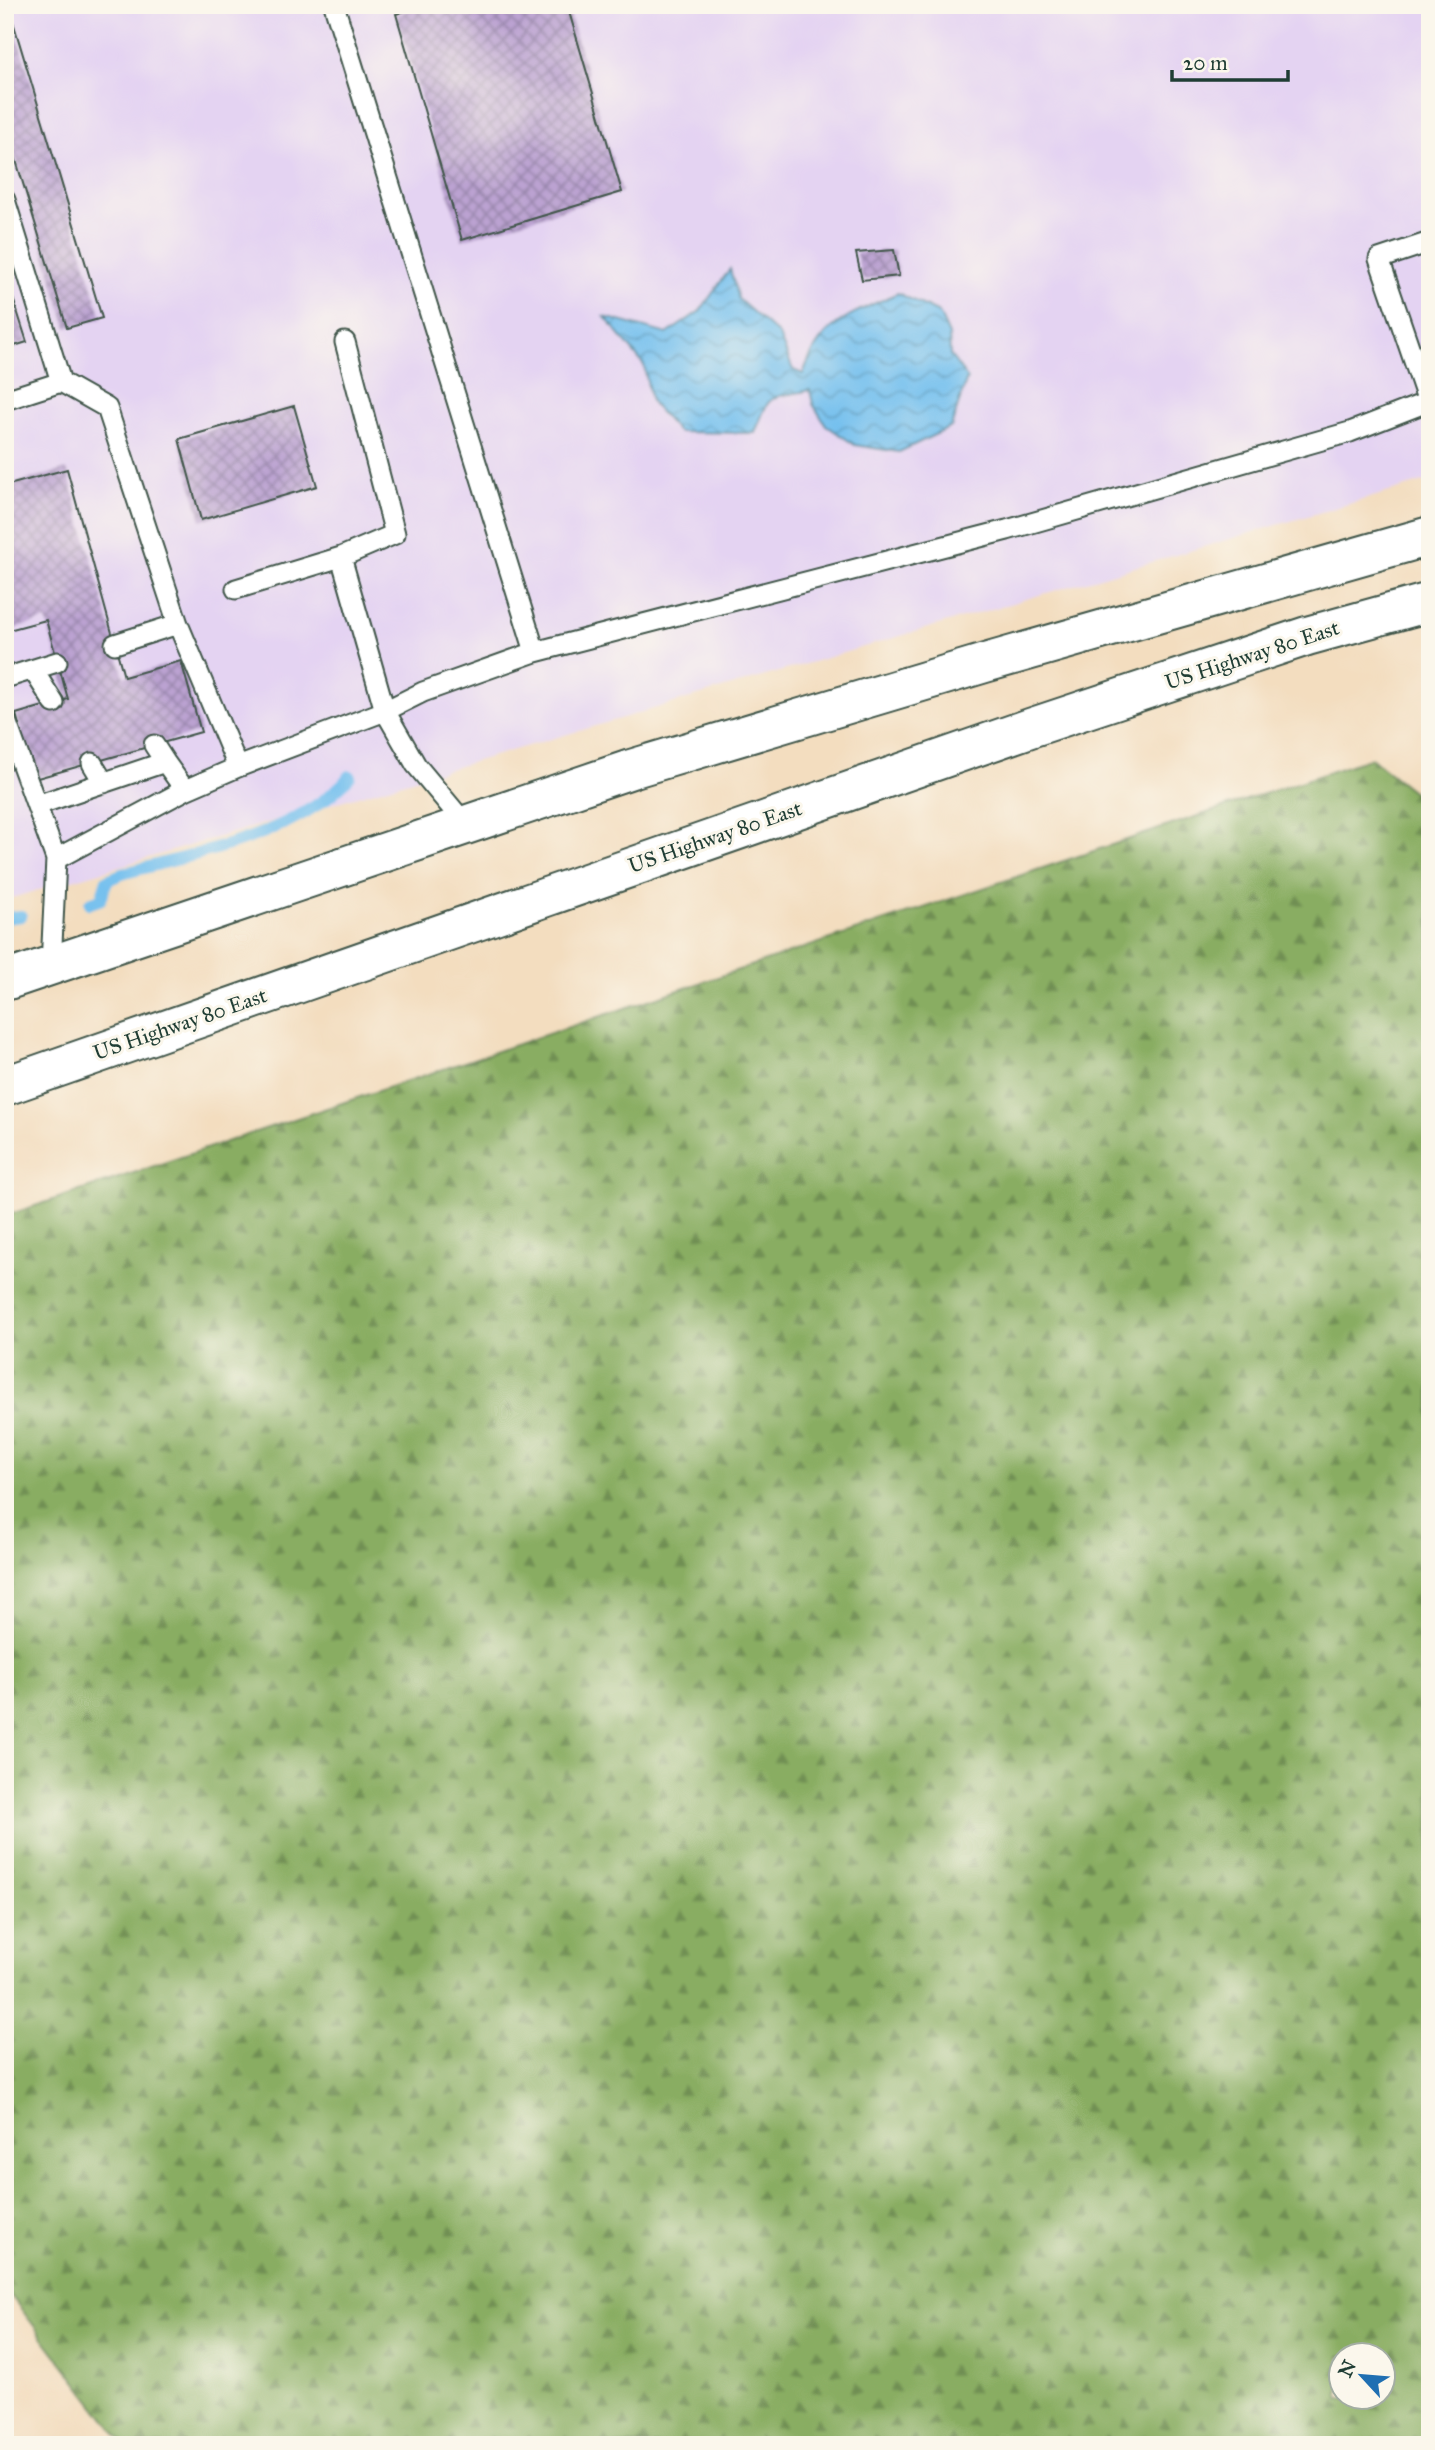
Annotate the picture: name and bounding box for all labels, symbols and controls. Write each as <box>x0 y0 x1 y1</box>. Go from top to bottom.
scale bar <box>1172 38 1288 82</box>
text: 20 m <box>1183 50 1228 76</box>
street label: US Highway 80 East <box>1162 614 1343 695</box>
street label: US Highway 80 East <box>625 795 806 879</box>
street label: US Highway 80 East <box>90 982 271 1066</box>
north arrow <box>1326 2342 1396 2412</box>
text: N <box>1333 2356 1361 2381</box>

